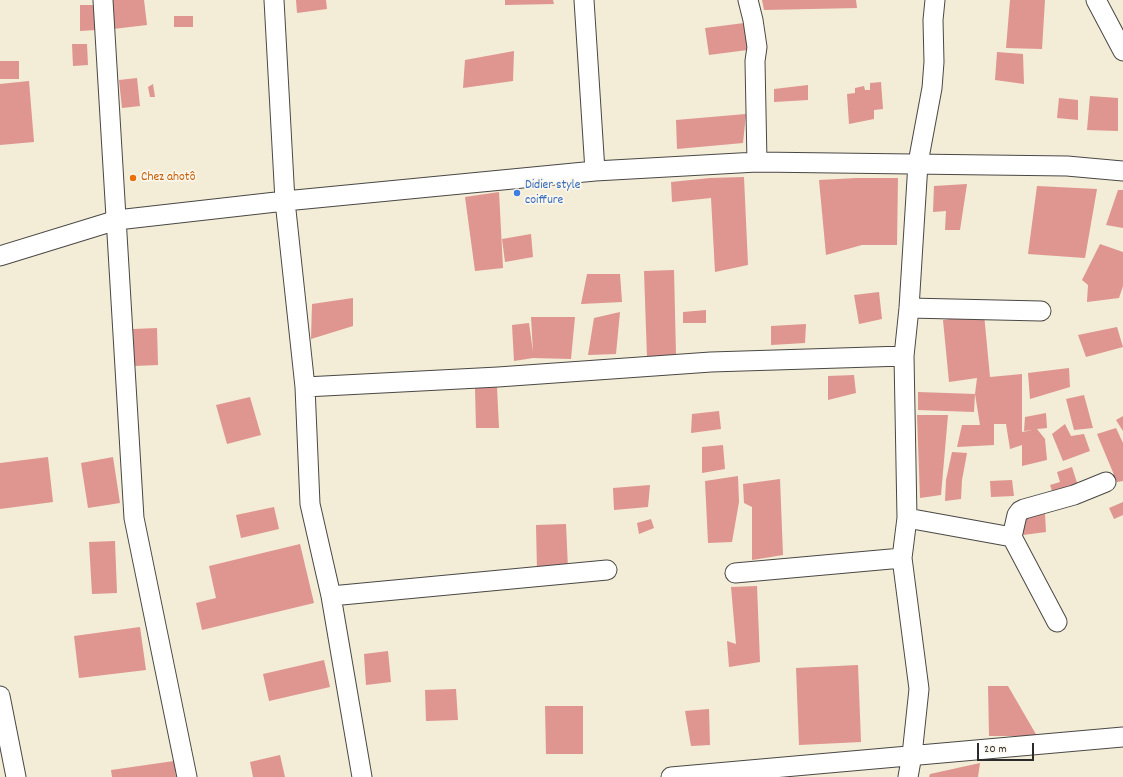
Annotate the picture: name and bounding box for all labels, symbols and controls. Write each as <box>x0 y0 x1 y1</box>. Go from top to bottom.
place label: Chez ahotô <box>141 170 195 186</box>
marker: Chez ahotô <box>128 173 138 183</box>
place label: Didier style coiffure <box>525 178 580 209</box>
marker: Didier style coiffure <box>512 188 522 198</box>
scale bar <box>979 735 1036 761</box>
text: 20 m <box>984 741 1007 758</box>

